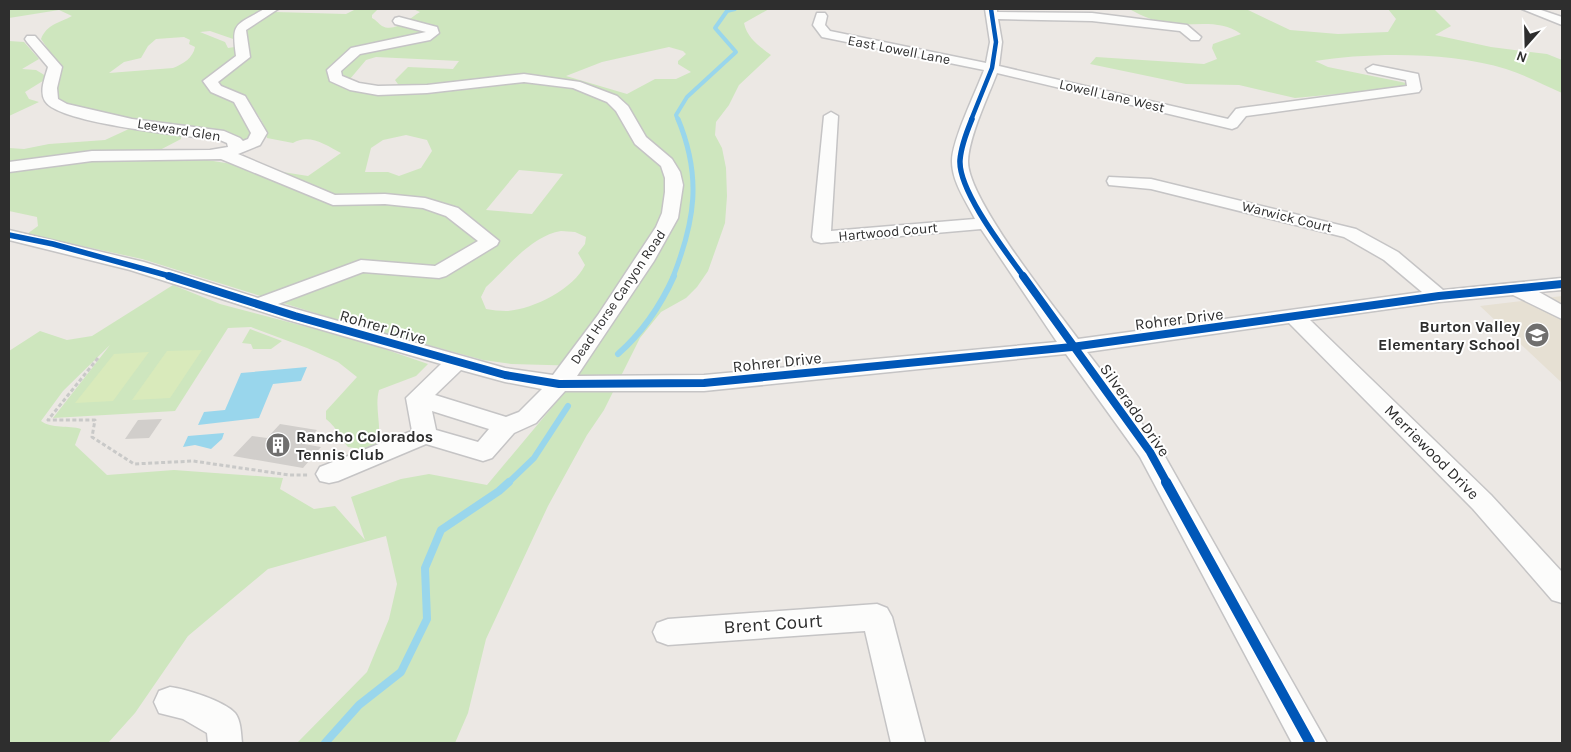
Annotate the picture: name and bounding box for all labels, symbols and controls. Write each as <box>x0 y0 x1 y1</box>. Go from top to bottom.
north arrow <box>1501 20 1551 70</box>
street label: East Lowell Lane <box>846 32 952 68</box>
text: N <box>1514 47 1529 66</box>
street label: Lowell Lane West <box>1058 76 1166 116</box>
street label: Leeward Glen <box>136 115 222 145</box>
street label: Warwick Court <box>1240 198 1334 236</box>
street label: Hartwood Court <box>838 219 938 245</box>
street label: Dead Horse Canyon Road <box>567 227 669 367</box>
street label: Rohrer Drive <box>1134 304 1224 334</box>
street label: Rohrer Drive <box>338 306 428 348</box>
place label: Burton Valley Elementary School <box>1378 317 1520 354</box>
school or university icon: Burton Valley Elementary School <box>1524 322 1550 348</box>
street label: Rohrer Drive <box>732 348 822 376</box>
street label: Silverado Drive <box>1096 360 1174 460</box>
street label: Merriewood Drive <box>1381 401 1483 503</box>
place label: Rancho Colorados Tennis Club <box>296 427 433 464</box>
building icon: Rancho Colorados Tennis Club <box>265 432 291 458</box>
street label: Brent Court <box>723 610 823 638</box>

